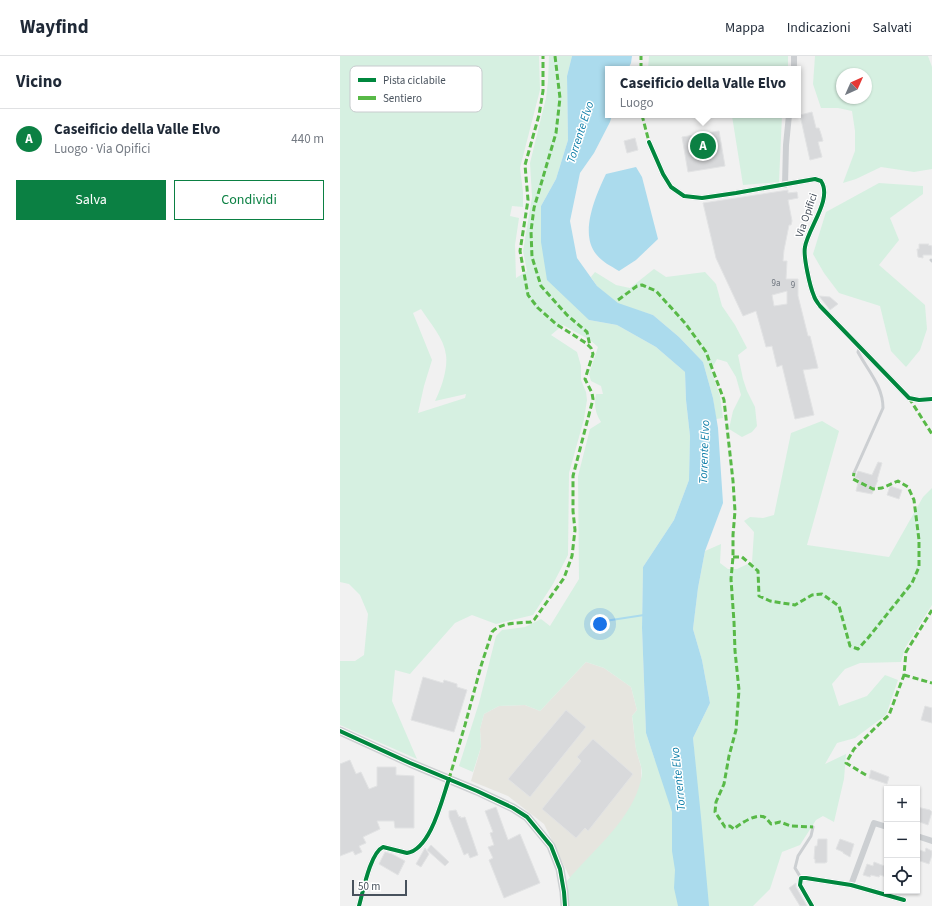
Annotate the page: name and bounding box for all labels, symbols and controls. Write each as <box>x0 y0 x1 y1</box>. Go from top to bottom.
text: Wayfind <box>20 14 89 41</box>
text: Mappa <box>725 18 765 38</box>
text: Indicazioni <box>787 18 851 38</box>
text: Salvati <box>873 18 912 38</box>
legend <box>350 66 482 112</box>
popup <box>605 66 801 118</box>
north arrow <box>836 68 872 104</box>
text: Vicino <box>16 70 62 94</box>
text: Pista ciclabile <box>383 73 446 88</box>
text: Caseificio della Valle Elvo <box>620 73 786 94</box>
text: Sentiero <box>383 91 422 106</box>
text: Luogo <box>620 94 654 112</box>
water label: Torrente Elvo <box>563 99 598 165</box>
text: Caseificio della Valle Elvo <box>54 119 220 140</box>
text: A <box>25 130 33 148</box>
text: 440 m <box>291 130 324 148</box>
pin: A <box>690 131 716 161</box>
text: Luogo · Via Opifici <box>54 140 150 158</box>
button: Salva <box>16 180 166 220</box>
button: Condividi <box>174 180 324 220</box>
street label: Via Opifici <box>792 191 821 239</box>
house number: 9a <box>771 277 781 290</box>
house number: 9 <box>791 279 796 292</box>
water label: Torrente Elvo <box>695 420 714 484</box>
your location <box>590 614 610 634</box>
water label: Torrente Elvo <box>667 746 690 812</box>
map controls <box>884 786 920 894</box>
button: + <box>884 786 920 822</box>
button: − <box>884 822 920 858</box>
button: locate <box>884 858 920 894</box>
scale bar <box>352 878 407 897</box>
text: 50 m <box>358 879 380 894</box>

